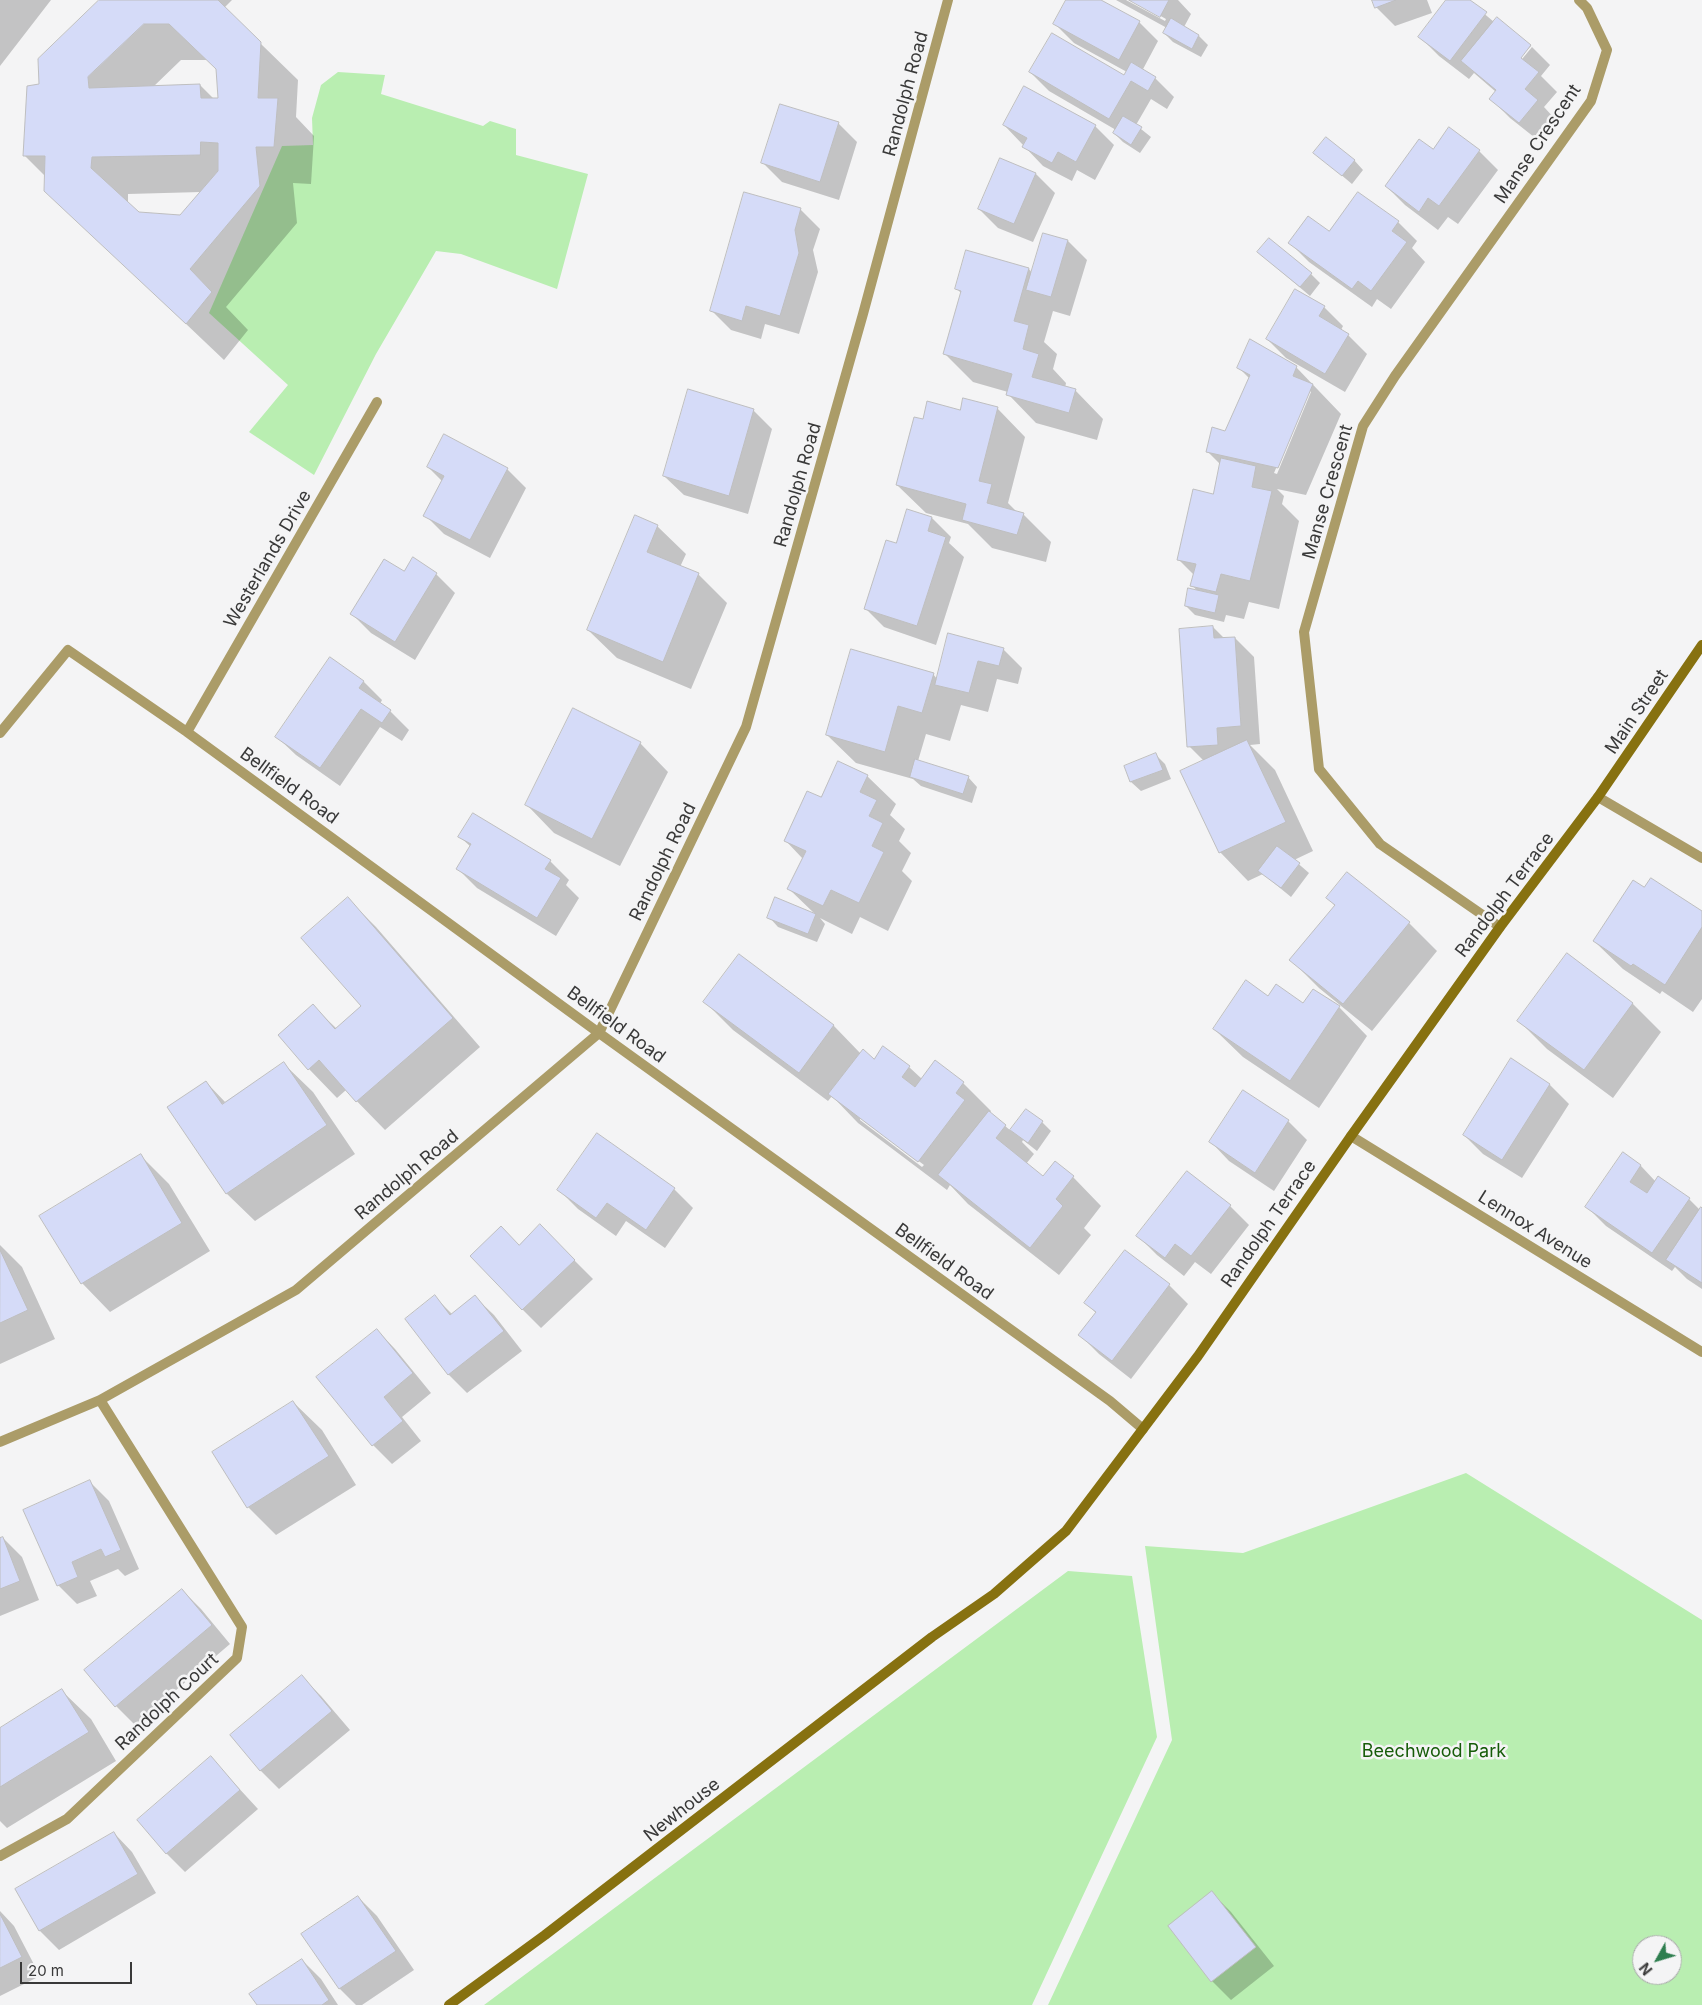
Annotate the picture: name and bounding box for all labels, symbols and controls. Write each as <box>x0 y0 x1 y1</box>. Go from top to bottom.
street label: Randolph Road <box>879 29 933 159</box>
street label: Manse Crescent <box>1490 80 1586 208</box>
street label: Randolph Road <box>770 420 826 550</box>
street label: Manse Crescent <box>1298 422 1358 562</box>
street label: Westerlands Drive <box>220 486 316 632</box>
street label: Main Street <box>1601 666 1673 758</box>
street label: Bellfield Road <box>236 743 342 829</box>
street label: Randolph Road <box>625 799 701 925</box>
street label: Randolph Terrace <box>1451 828 1559 962</box>
street label: Bellfield Road <box>563 982 669 1068</box>
street label: Randolph Road <box>351 1125 463 1225</box>
street label: Randolph Terrace <box>1217 1156 1321 1292</box>
street label: Lennox Avenue <box>1474 1186 1596 1274</box>
street label: Bellfield Road <box>891 1219 997 1305</box>
street label: Randolph Court <box>111 1649 223 1755</box>
park label: Beechwood Park <box>1362 1741 1506 1763</box>
street label: Newhouse <box>640 1774 724 1846</box>
north arrow <box>1632 1935 1682 1985</box>
scale bar <box>22 1952 135 1984</box>
text: N <box>1636 1960 1656 1979</box>
text: 20 m <box>28 1961 64 1980</box>

